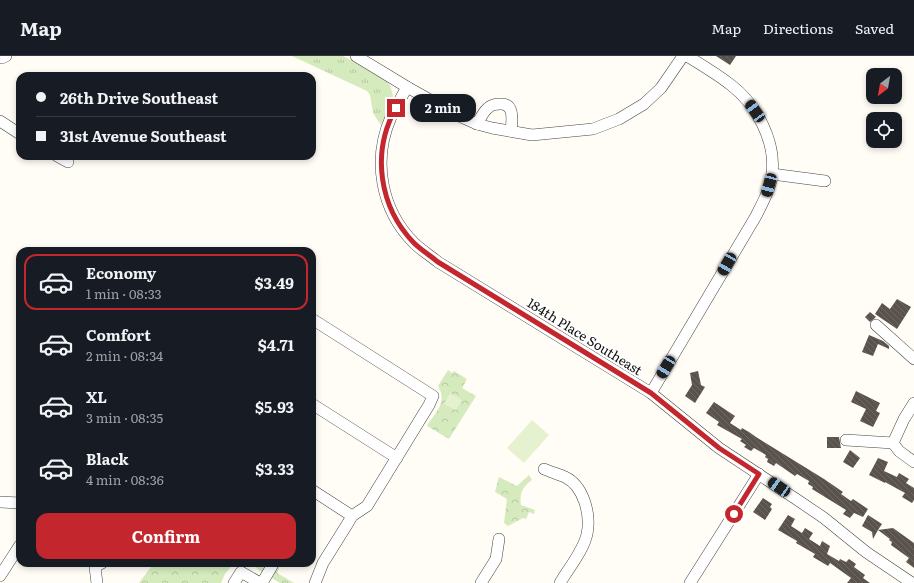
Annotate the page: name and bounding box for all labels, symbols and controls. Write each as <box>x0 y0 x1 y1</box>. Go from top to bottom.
text: Map <box>20 14 62 42</box>
text: Map <box>711 18 741 38</box>
text: Directions <box>763 18 833 38</box>
text: Saved <box>855 18 894 38</box>
north arrow <box>866 68 902 104</box>
map controls <box>866 68 902 148</box>
text: 26th Drive Southeast <box>60 86 218 109</box>
callout: 2 min <box>410 94 476 122</box>
text: 2 min <box>425 98 461 117</box>
car <box>743 98 767 124</box>
route end <box>387 99 405 117</box>
button: locate <box>866 112 902 148</box>
text: 31st Avenue Southeast <box>60 124 227 147</box>
car <box>760 172 778 198</box>
car <box>716 251 738 277</box>
text: Economy <box>86 261 156 284</box>
icon: car <box>38 264 74 300</box>
text: $3.49 <box>255 271 294 294</box>
text: 1 min · 08:33 <box>86 284 162 303</box>
street label: 184th Place Southeast <box>524 293 647 380</box>
text: Comfort <box>86 323 151 346</box>
icon: car <box>38 326 74 362</box>
text: $4.71 <box>258 333 294 356</box>
text: 2 min · 08:34 <box>86 346 163 365</box>
car <box>655 354 677 380</box>
text: XL <box>86 385 107 408</box>
icon: car <box>38 388 74 424</box>
text: $5.93 <box>255 395 294 418</box>
text: 3 min · 08:35 <box>86 408 163 427</box>
text: Black <box>86 447 129 470</box>
icon: car <box>38 450 74 486</box>
text: $3.33 <box>255 457 294 480</box>
text: 4 min · 08:36 <box>86 470 164 489</box>
car <box>766 475 792 499</box>
route start <box>725 505 743 523</box>
button: Confirm <box>36 513 296 559</box>

